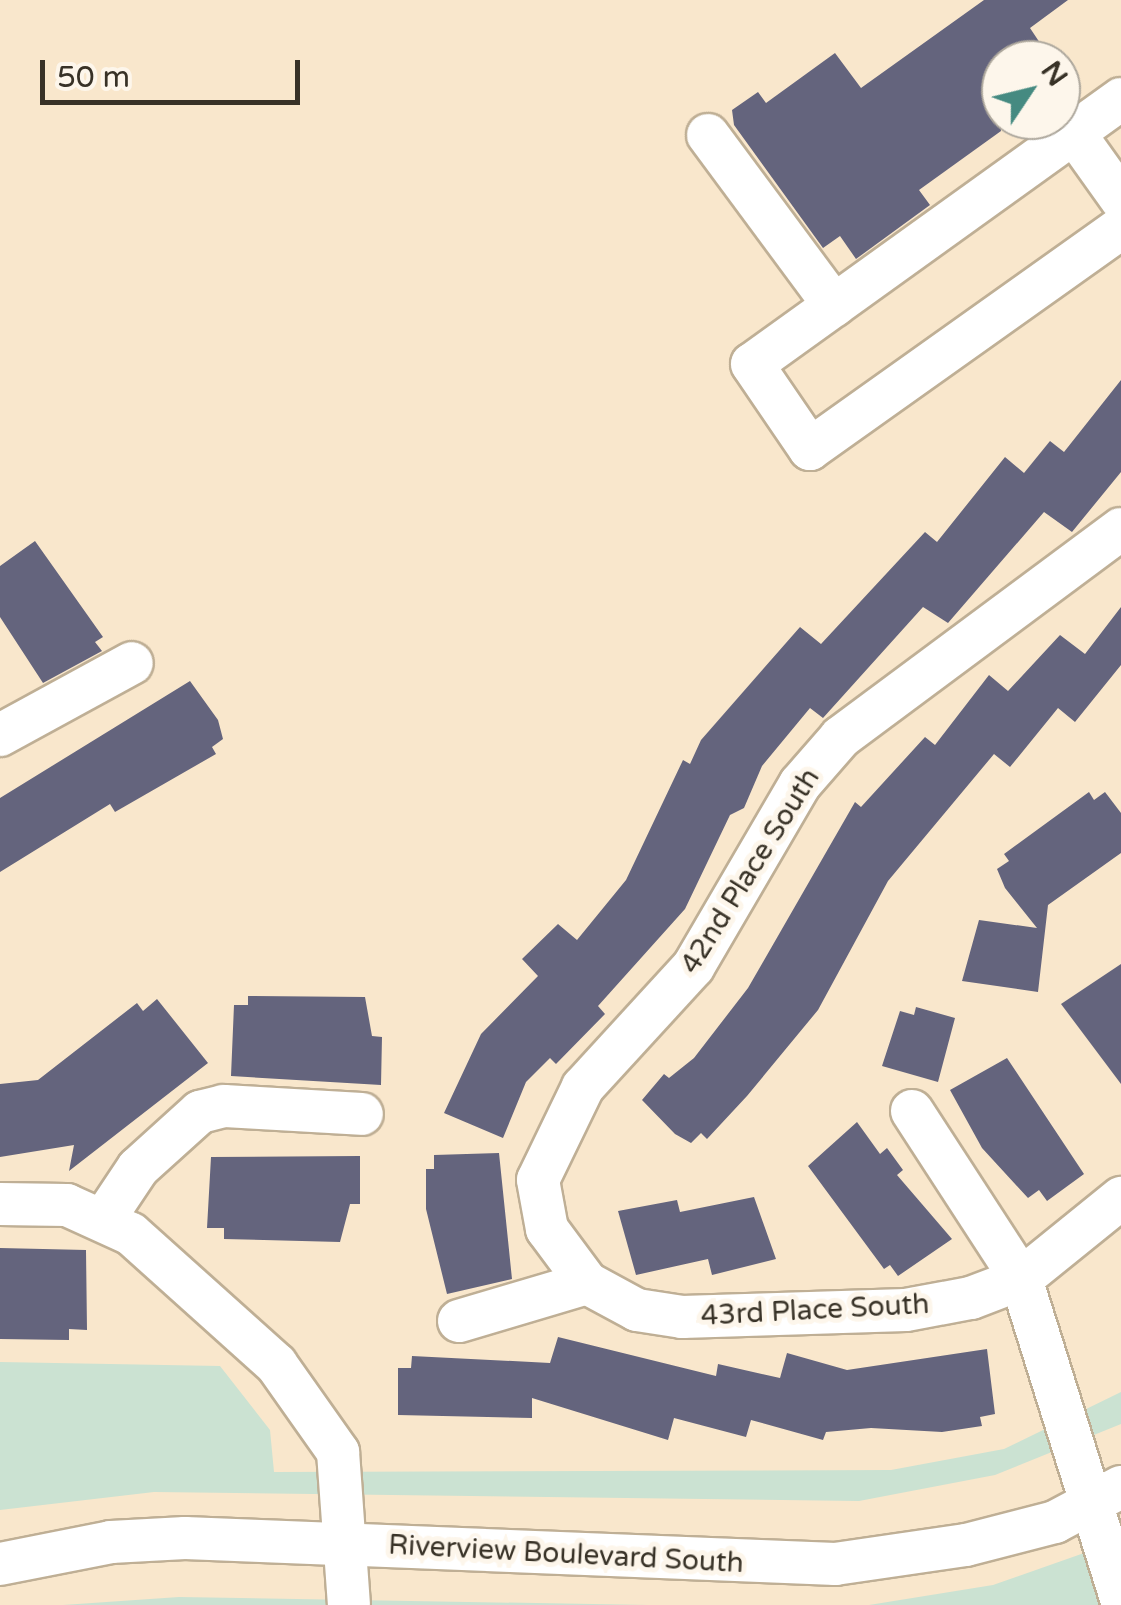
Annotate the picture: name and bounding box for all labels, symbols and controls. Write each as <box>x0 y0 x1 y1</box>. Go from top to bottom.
scale bar <box>45 40 305 102</box>
north arrow <box>981 40 1081 140</box>
text: N <box>1034 55 1074 93</box>
text: 50 m <box>57 59 130 96</box>
street label: 42nd Place South <box>673 762 827 980</box>
street label: 43rd Place South <box>700 1287 930 1333</box>
street label: Riverview Boulevard South <box>387 1528 745 1580</box>

